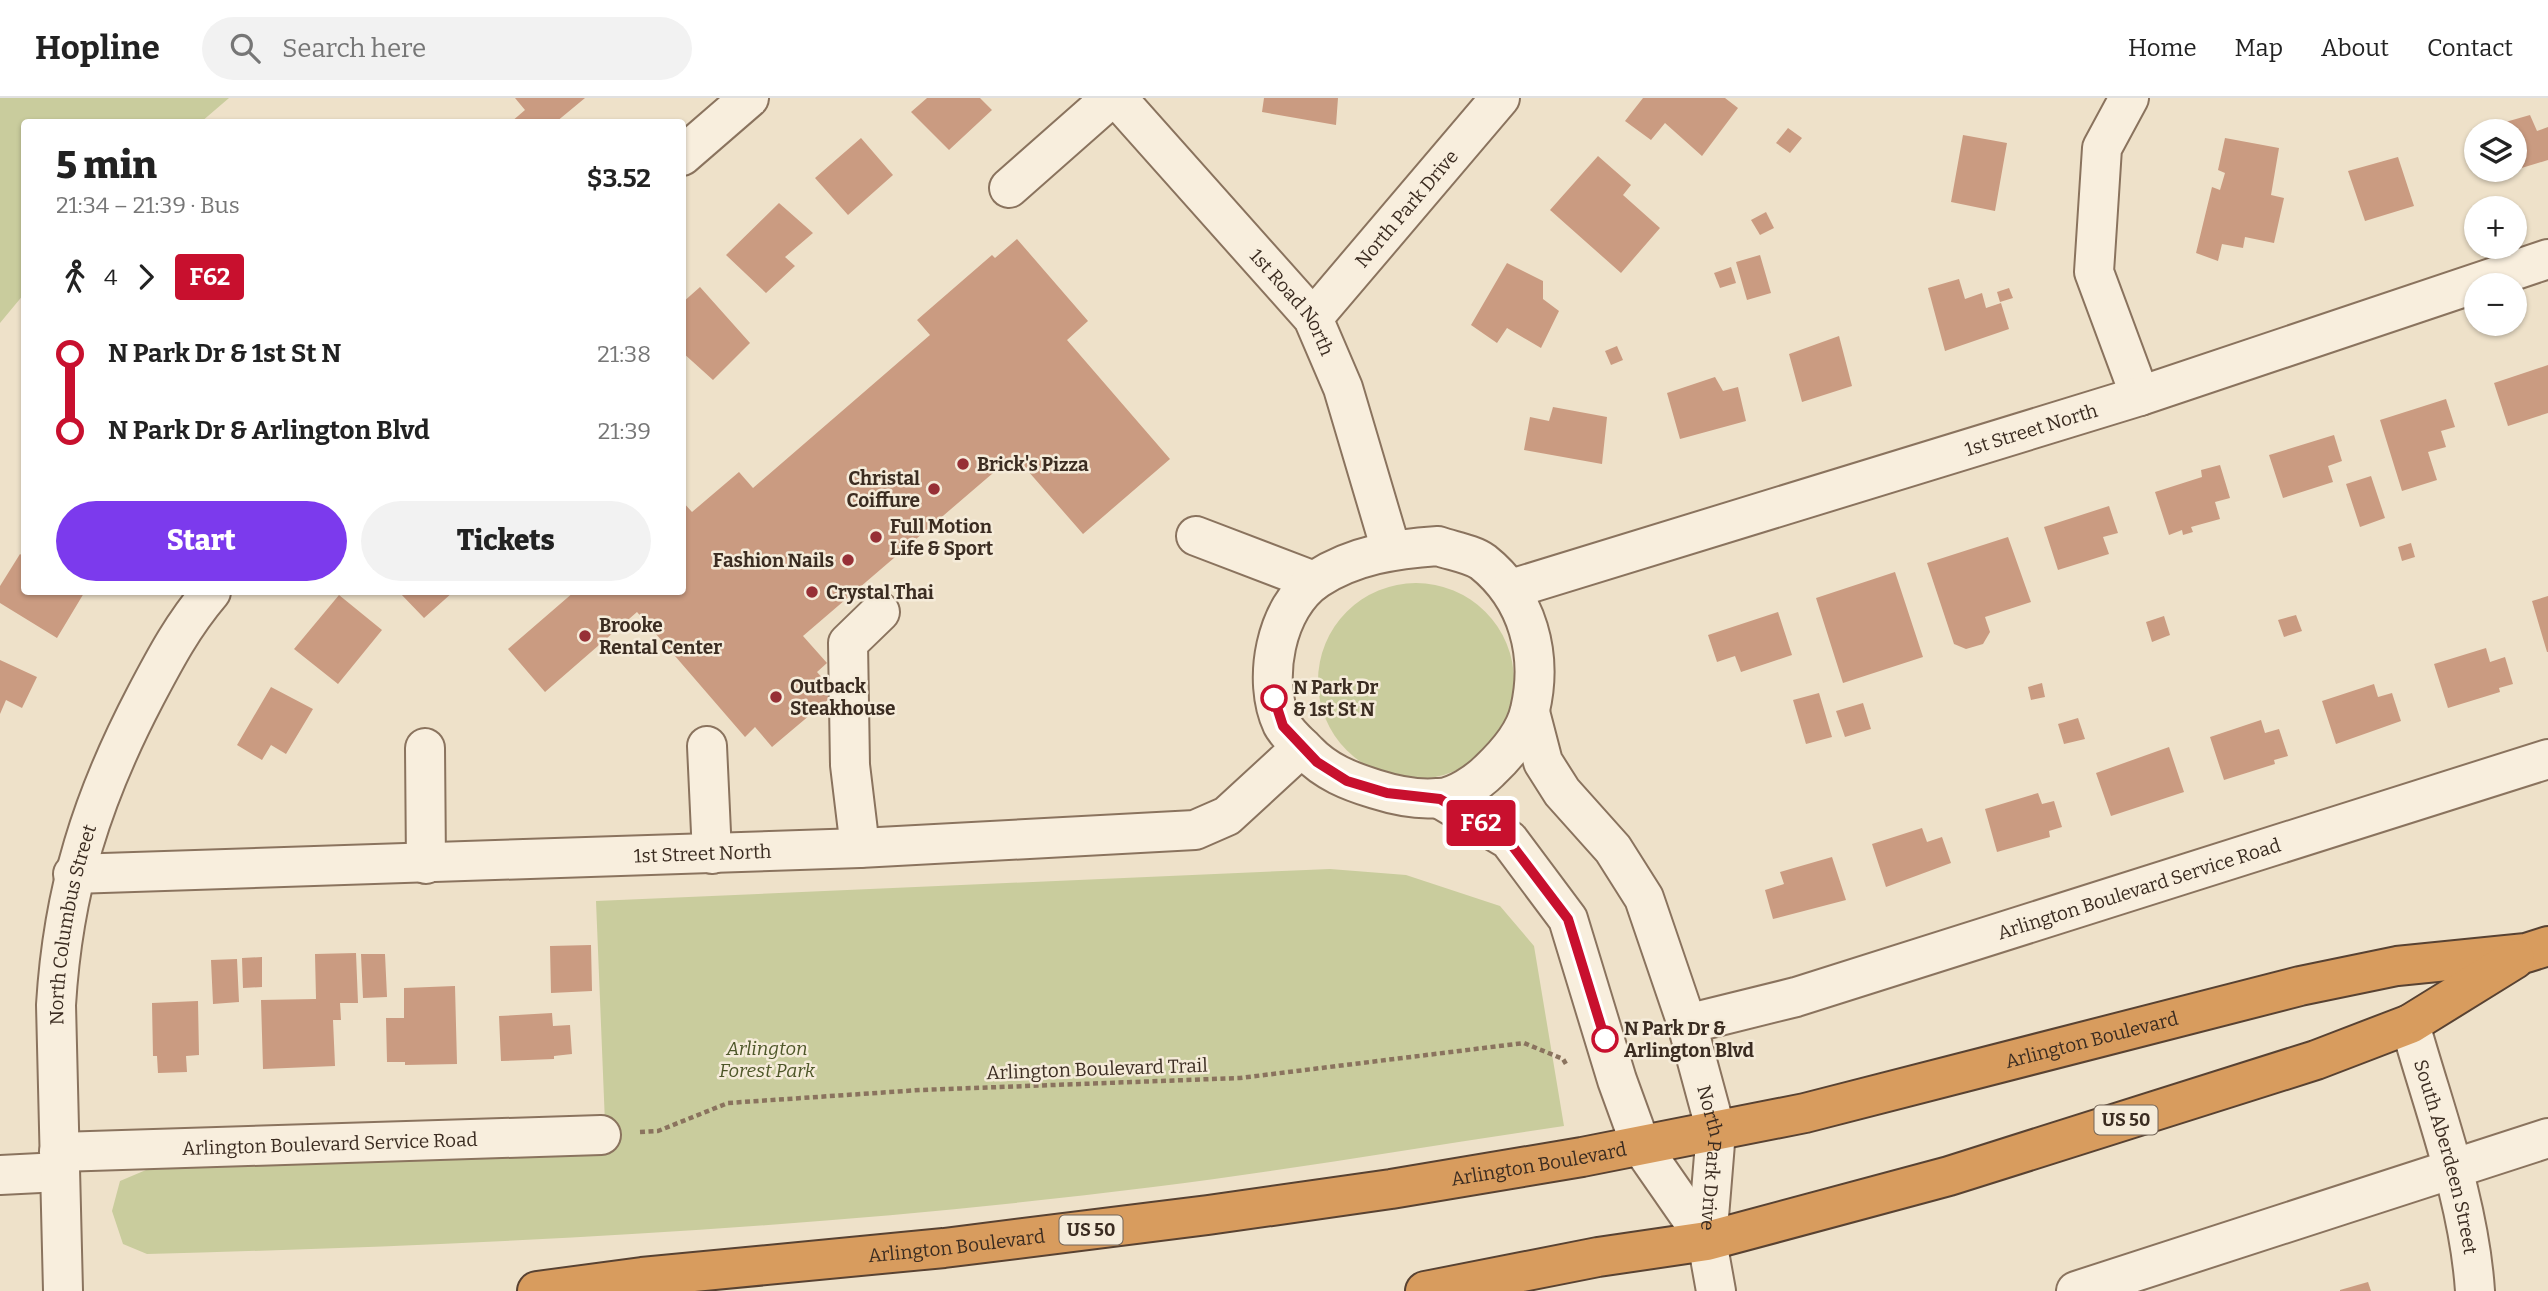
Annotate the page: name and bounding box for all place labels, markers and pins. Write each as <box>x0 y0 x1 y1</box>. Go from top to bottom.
place label: Brick's Pizza <box>977 453 1089 476</box>
marker: Brick's Pizza <box>955 456 971 472</box>
place label: Christal Coiffure <box>847 467 920 512</box>
marker: Christal Coiffure <box>926 481 942 497</box>
place label: Full Motion Life & Sport <box>890 515 994 560</box>
marker: Full Motion Life & Sport <box>868 529 884 545</box>
place label: Fashion Nails <box>713 549 834 572</box>
marker: Fashion Nails <box>840 552 856 568</box>
place label: Crystal Thai <box>826 581 934 604</box>
marker: Crystal Thai <box>804 584 820 600</box>
place label: Brooke Rental Center <box>599 614 722 659</box>
marker: Brooke Rental Center <box>577 628 593 644</box>
place label: Outback Steakhouse <box>790 675 896 720</box>
place label: N Park Dr & 1st St N <box>1293 676 1379 721</box>
marker: N Park Dr & 1st St N <box>1261 685 1287 711</box>
marker: Outback Steakhouse <box>768 689 784 705</box>
place label: N Park Dr & Arlington Blvd <box>1624 1017 1755 1062</box>
marker: N Park Dr & Arlington Blvd <box>1592 1026 1618 1052</box>

